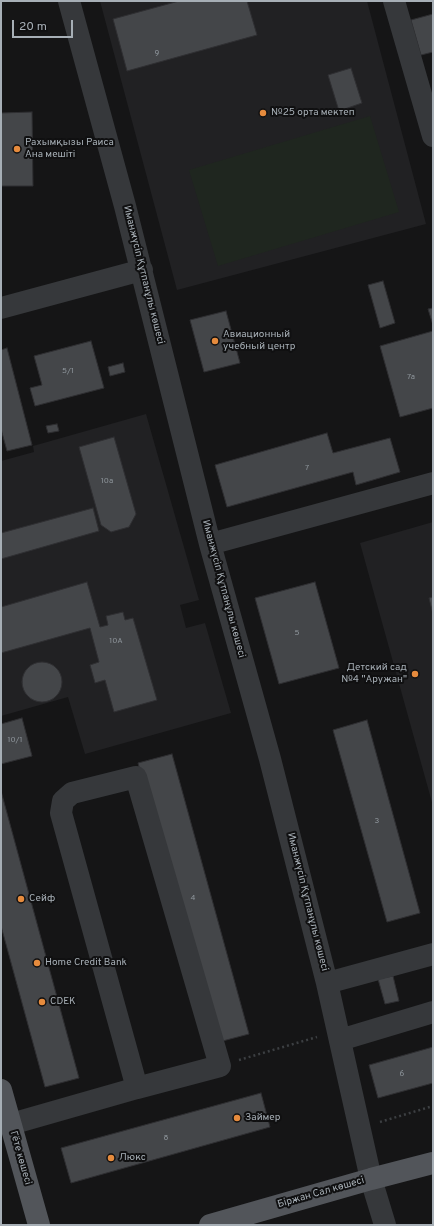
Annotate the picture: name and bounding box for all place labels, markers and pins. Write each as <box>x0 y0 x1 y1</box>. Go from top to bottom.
place label: №25 орта мектеп <box>271 107 355 119</box>
marker: №25 орта мектеп <box>258 108 268 118</box>
place label: Рахымқызы Раиса Ана мешіті <box>25 137 114 160</box>
marker: Рахымқызы Раиса Ана мешіті <box>12 144 22 154</box>
place label: Авиационный учебный центр <box>223 329 295 352</box>
marker: Авиационный учебный центр <box>210 336 220 346</box>
place label: Детский сад №4 "Аружан" <box>341 662 407 686</box>
marker: Детский сад №4 "Аружан" <box>410 669 420 679</box>
place label: Сейф <box>29 893 55 905</box>
marker: Сейф <box>16 894 26 904</box>
place label: Home Credit Bank <box>45 957 127 969</box>
marker: Home Credit Bank <box>32 958 42 968</box>
place label: CDEK <box>50 996 76 1008</box>
marker: CDEK <box>37 997 47 1007</box>
place label: Займер <box>245 1112 280 1124</box>
marker: Займер <box>232 1113 242 1123</box>
place label: Люкс <box>119 1152 146 1164</box>
marker: Люкс <box>106 1153 116 1163</box>

